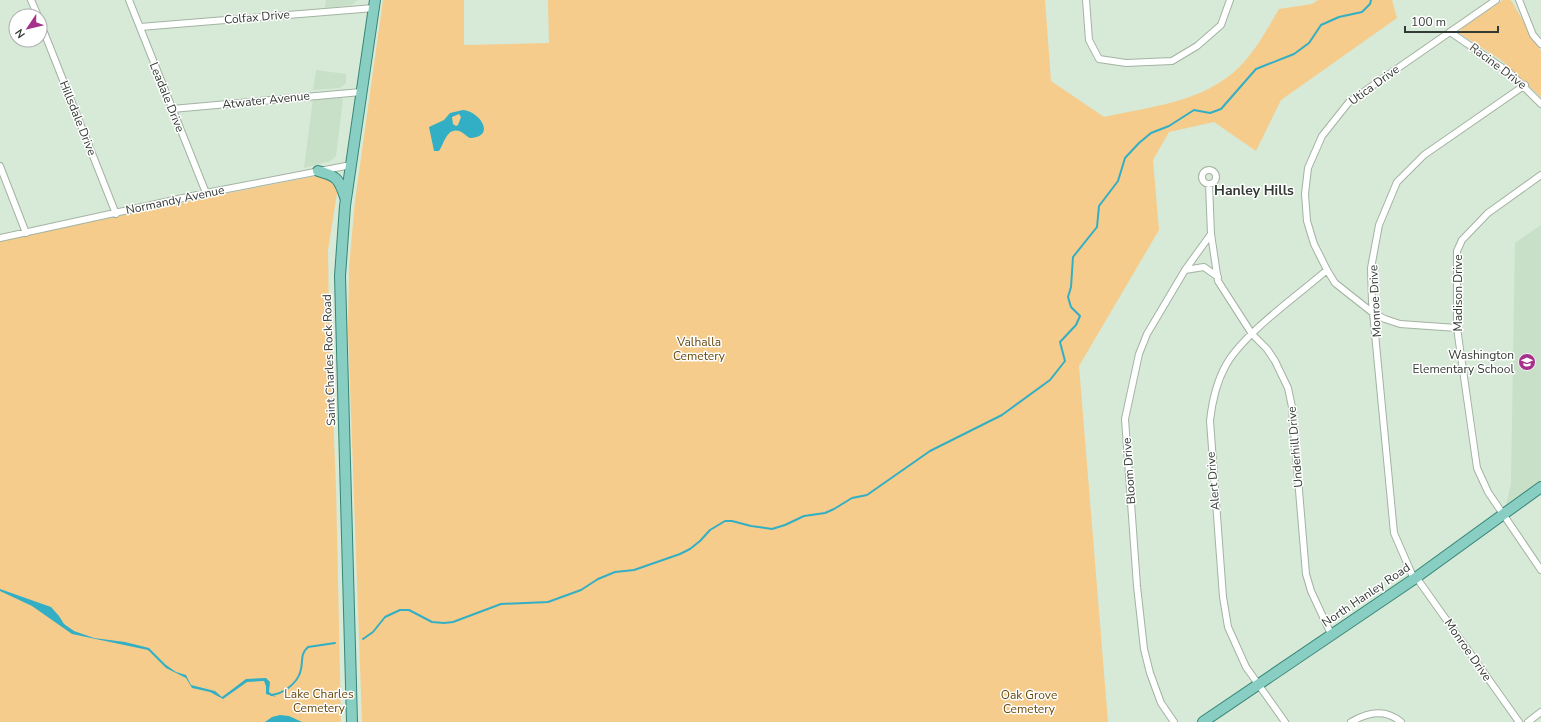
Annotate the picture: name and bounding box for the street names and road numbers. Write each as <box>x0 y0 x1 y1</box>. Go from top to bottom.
street label: Colfax Drive <box>223 6 291 28</box>
street label: Racine Drive <box>1466 39 1530 93</box>
street label: Leadale Drive <box>146 60 188 134</box>
street label: Utica Drive <box>1345 61 1403 109</box>
street label: Hillsdale Drive <box>56 78 100 158</box>
street label: Atwater Avenue <box>221 87 311 113</box>
street label: Normandy Avenue <box>124 182 226 218</box>
street label: Madison Drive <box>1450 254 1466 332</box>
street label: Monroe Drive <box>1365 264 1385 338</box>
street label: Saint Charles Rock Road <box>319 294 339 426</box>
street label: Underhill Drive <box>1283 406 1307 488</box>
street label: Bloom Drive <box>1119 437 1139 505</box>
street label: Alert Drive <box>1202 451 1224 511</box>
street label: North Hanley Road <box>1319 559 1413 631</box>
street label: Monroe Drive <box>1441 616 1495 684</box>

